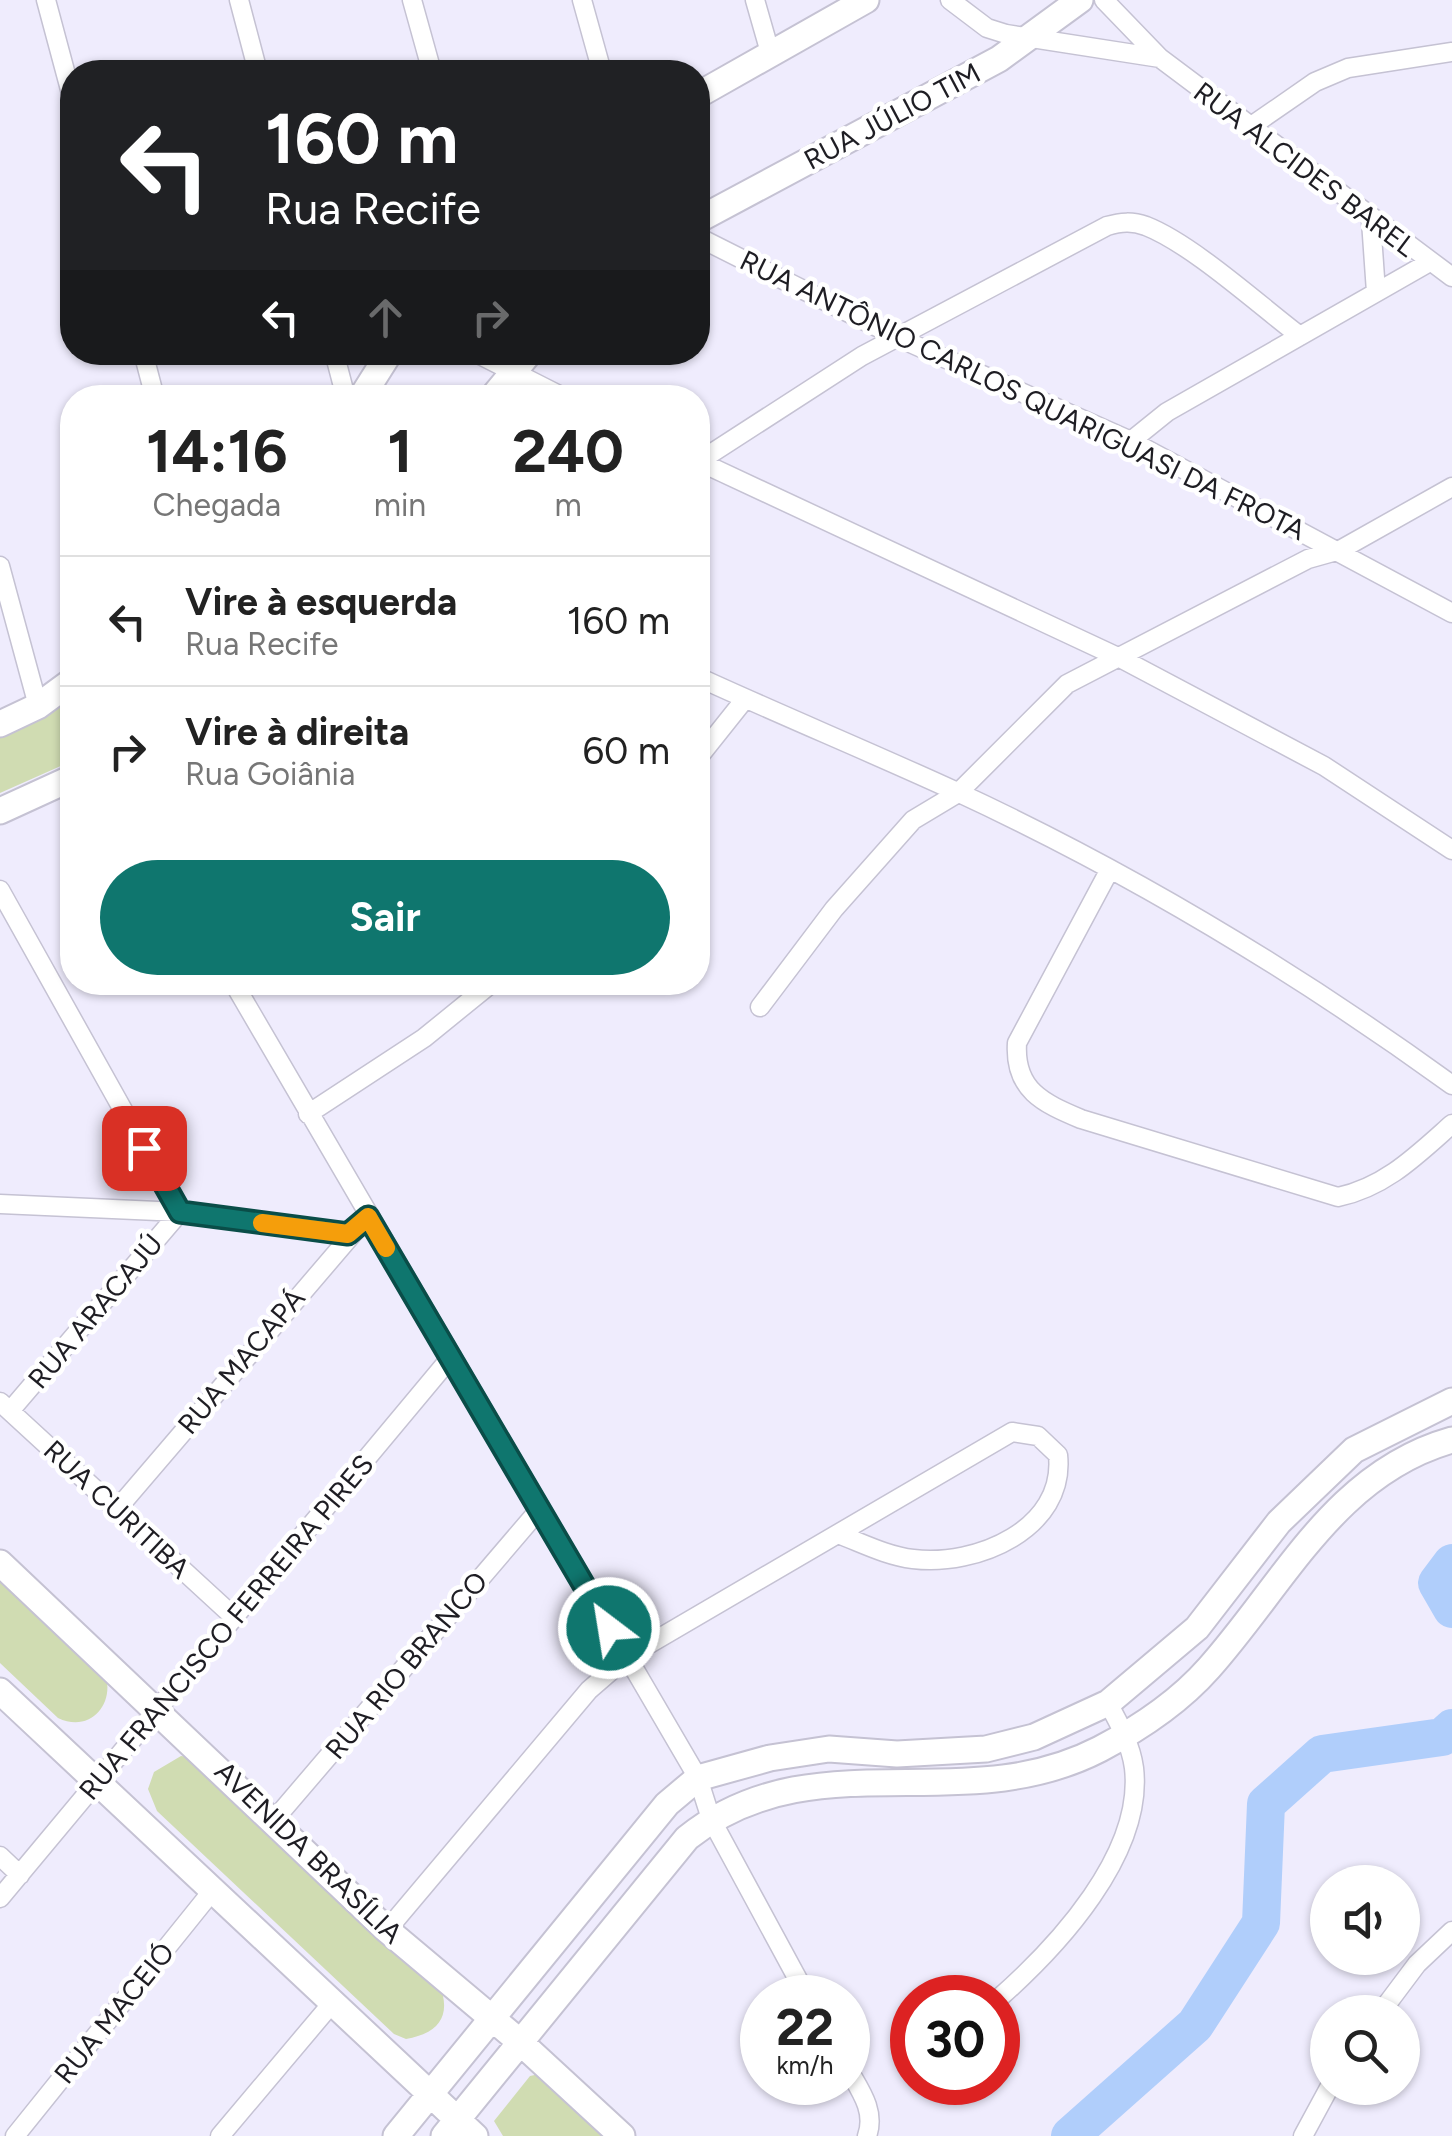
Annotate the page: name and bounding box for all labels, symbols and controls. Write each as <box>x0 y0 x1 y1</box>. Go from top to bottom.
street label: RUA JÚLIO TIM <box>798 55 986 177</box>
street label: RUA ALCIDES BAREL <box>1187 74 1423 264</box>
text: 160 m <box>265 96 458 181</box>
icon: left <box>100 100 230 230</box>
text: Rua Recife <box>265 181 481 235</box>
street label: RUA ANTÔNIO CARLOS QUARIGUASI DA FROTA <box>735 243 1311 547</box>
icon: left <box>253 290 308 345</box>
icon: ahead <box>358 290 413 345</box>
icon: right <box>463 290 518 345</box>
text: 14:16 <box>146 415 288 487</box>
text: 1 <box>387 415 413 487</box>
text: 240 <box>512 415 624 487</box>
text: Chegada <box>153 486 281 524</box>
text: min <box>374 486 426 524</box>
text: m <box>554 486 582 524</box>
text: Vire à esquerda <box>185 579 457 625</box>
icon: left <box>100 594 155 649</box>
text: 160 m <box>567 598 670 644</box>
text: Rua Recife <box>185 625 339 663</box>
text: Vire à direita <box>185 709 409 755</box>
icon: right <box>100 724 155 779</box>
text: 60 m <box>582 728 670 774</box>
text: Rua Goiânia <box>185 755 355 793</box>
button: Sair <box>100 860 670 975</box>
pin <box>102 1106 187 1191</box>
icon: arrive <box>117 1121 172 1176</box>
street label: RUA ARACAJÚ <box>20 1227 170 1395</box>
street label: RUA MACAPÁ <box>170 1281 312 1441</box>
street label: RUA CURITIBA <box>37 1433 197 1585</box>
street label: RUA FRANCISCO FERREIRA PIRES <box>72 1448 380 1806</box>
street label: RUA RIO BRANCO <box>318 1564 494 1766</box>
position arrow <box>557 1576 661 1680</box>
street label: AVENIDA BRASÍLIA <box>208 1754 410 1950</box>
map controls <box>1310 1865 1420 2105</box>
button: sound <box>1310 1865 1420 1975</box>
street label: RUA MACEIÓ <box>47 1936 181 2090</box>
speed limit sign: 30 <box>890 1975 1020 2105</box>
button: search <box>1310 1995 1420 2105</box>
text: 22 <box>776 1997 834 2058</box>
text: km/h <box>776 2050 834 2080</box>

